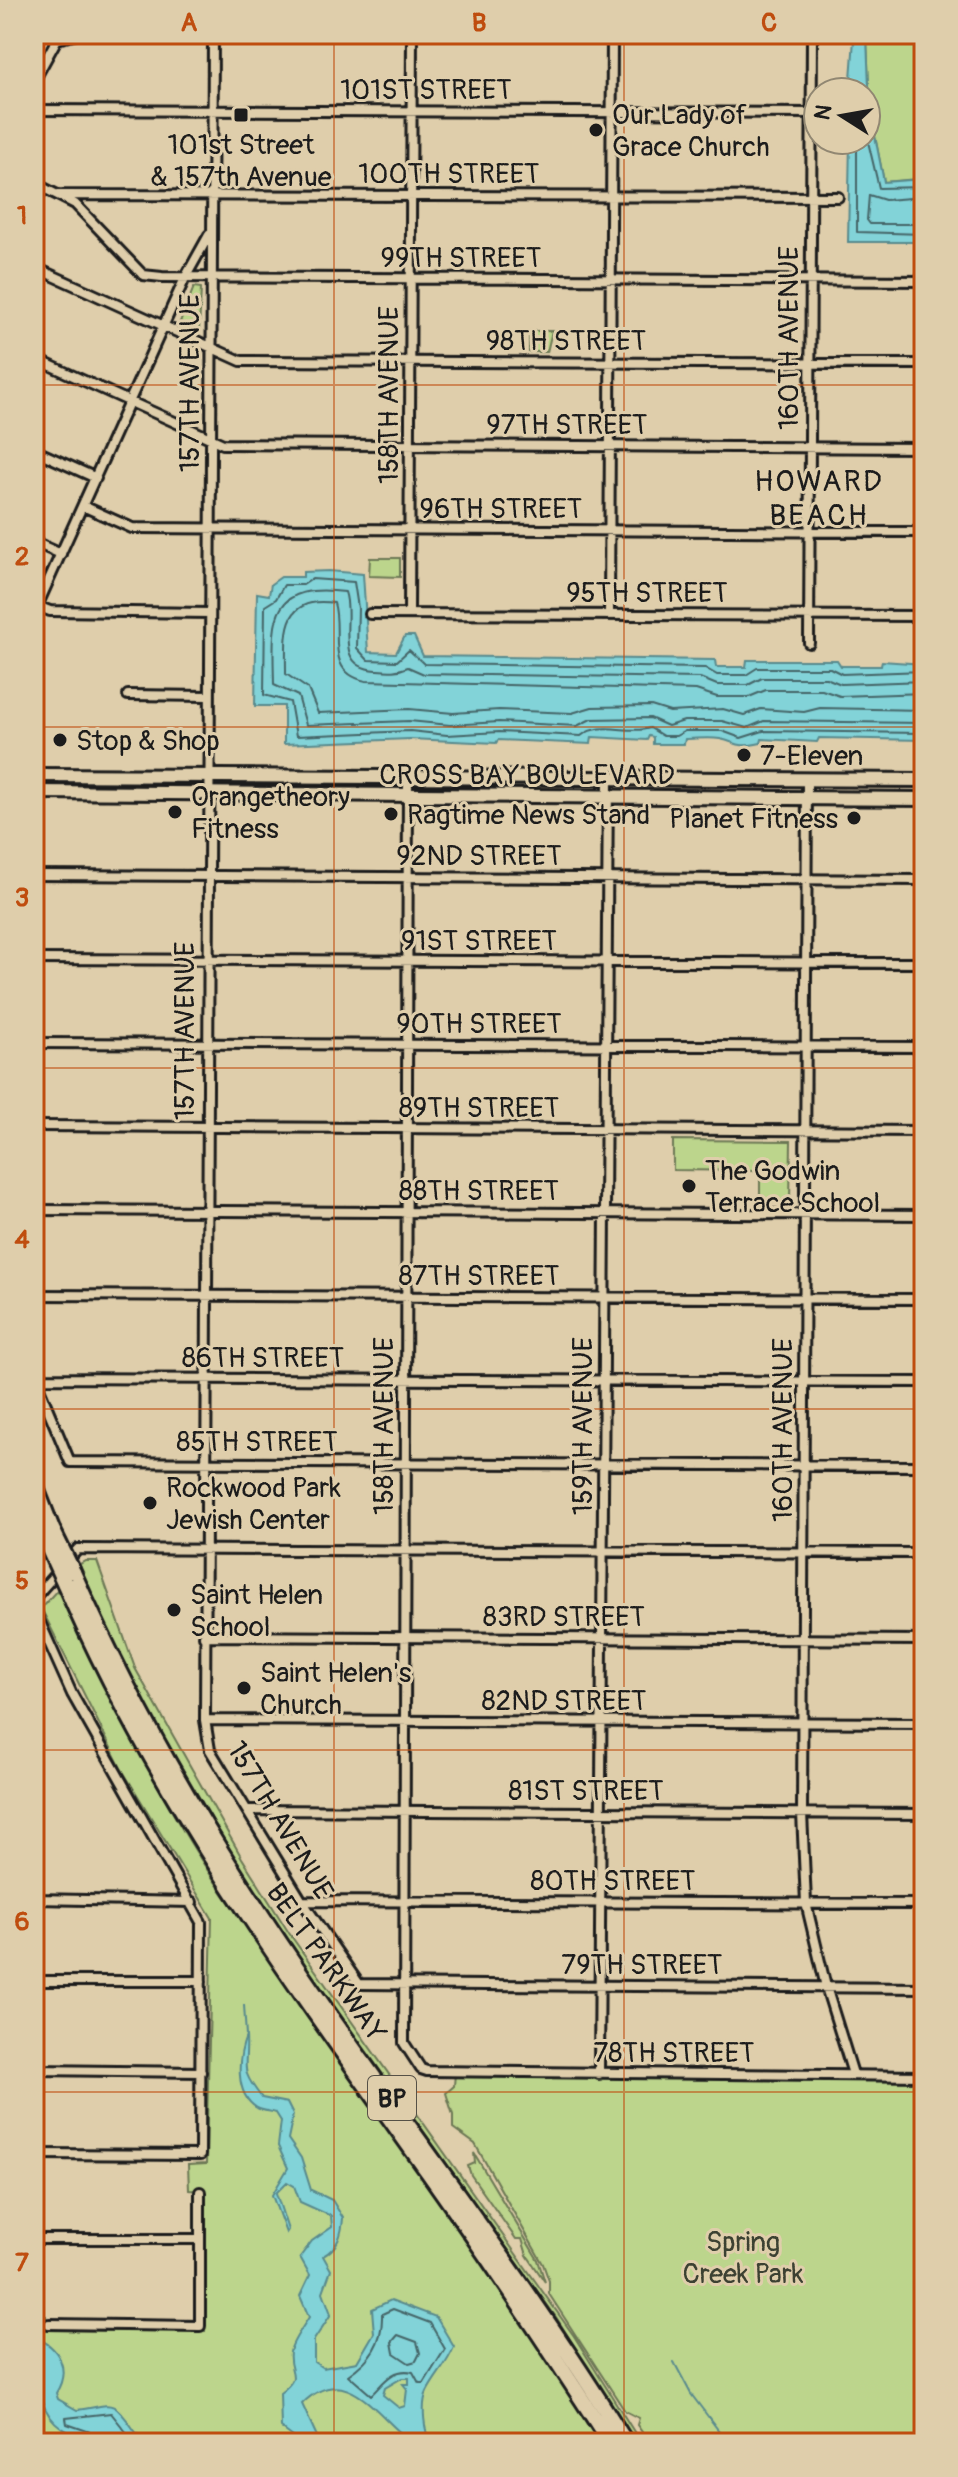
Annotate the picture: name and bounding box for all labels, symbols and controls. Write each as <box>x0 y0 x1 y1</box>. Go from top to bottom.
text: A <box>181 7 198 39</box>
text: B <box>472 7 486 39</box>
text: C <box>761 7 777 39</box>
street label: 101ST STREET <box>340 73 512 108</box>
north arrow <box>802 76 882 156</box>
place label: Our Lady of Grace Church <box>612 98 770 165</box>
text: N <box>808 102 839 122</box>
marker: 101st Street & 157th Avenue <box>232 106 250 124</box>
marker: Our Lady of Grace Church <box>587 121 605 139</box>
place label: 101st Street & 157th Avenue <box>150 128 332 195</box>
street label: 100TH STREET <box>358 157 540 192</box>
text: 1 <box>17 200 27 232</box>
street label: 99TH STREET <box>381 241 541 276</box>
street label: 160TH AVENUE <box>772 246 807 430</box>
street label: 157TH AVENUE <box>173 294 208 472</box>
street label: 158TH AVENUE <box>372 306 407 484</box>
street label: 98TH STREET <box>486 324 646 359</box>
street label: 97TH STREET <box>486 408 648 443</box>
district label: HOWARD BEACH <box>754 463 884 534</box>
street label: 96TH STREET <box>420 492 582 527</box>
text: 2 <box>15 541 29 573</box>
street label: 95TH STREET <box>566 576 728 611</box>
place label: Stop & Shop <box>76 724 220 759</box>
marker: Stop & Shop <box>51 731 69 749</box>
place label: 7-Eleven <box>760 739 863 774</box>
marker: 7-Eleven <box>735 746 753 764</box>
street label: CROSS BAY BOULEVARD <box>379 758 675 793</box>
place label: Orangetheory Fitness <box>191 780 350 847</box>
place label: Ragtime News Stand <box>407 798 650 833</box>
place label: Planet Fitness <box>669 802 838 837</box>
marker: Orangetheory Fitness <box>166 803 184 821</box>
marker: Ragtime News Stand <box>382 805 400 823</box>
marker: Planet Fitness <box>845 809 863 827</box>
street label: 92ND STREET <box>396 839 562 874</box>
text: 3 <box>15 882 29 914</box>
street label: 91ST STREET <box>401 924 557 959</box>
street label: 157TH AVENUE <box>168 942 203 1120</box>
street label: 90TH STREET <box>396 1007 562 1042</box>
street label: 89TH STREET <box>399 1091 559 1126</box>
place label: The Godwin Terrace School <box>705 1154 880 1221</box>
street label: 88TH STREET <box>399 1174 559 1209</box>
marker: The Godwin Terrace School <box>680 1177 698 1195</box>
text: 4 <box>14 1224 30 1256</box>
street label: 87TH STREET <box>398 1259 560 1294</box>
street label: 158TH AVENUE <box>367 1337 402 1515</box>
street label: 159TH AVENUE <box>566 1337 601 1515</box>
street label: 160TH AVENUE <box>766 1338 801 1522</box>
street label: 86TH STREET <box>182 1341 344 1376</box>
street label: 85TH STREET <box>176 1425 338 1460</box>
place label: Rockwood Park Jewish Center <box>166 1471 341 1538</box>
marker: Rockwood Park Jewish Center <box>141 1494 159 1512</box>
text: 5 <box>15 1565 29 1597</box>
place label: Saint Helen School <box>190 1578 323 1645</box>
street label: 83RD STREET <box>483 1600 645 1635</box>
marker: Saint Helen School <box>165 1601 183 1619</box>
place label: Saint Helen's Church <box>260 1656 412 1723</box>
marker: Saint Helen's Church <box>235 1679 253 1697</box>
street label: 82ND STREET <box>481 1684 647 1719</box>
street label: 157TH AVENUE <box>219 1735 341 1906</box>
street label: 81ST STREET <box>508 1774 664 1809</box>
street label: 80TH STREET <box>530 1864 696 1899</box>
street label: BELT PARKWAY <box>258 1877 393 2049</box>
text: 6 <box>14 1906 30 1938</box>
street label: 79TH STREET <box>561 1948 723 1983</box>
street label: 78TH STREET <box>593 2036 755 2071</box>
road number: BP <box>368 2076 416 2120</box>
park label: Spring Creek Park <box>682 2225 804 2292</box>
text: 7 <box>15 2247 29 2279</box>

